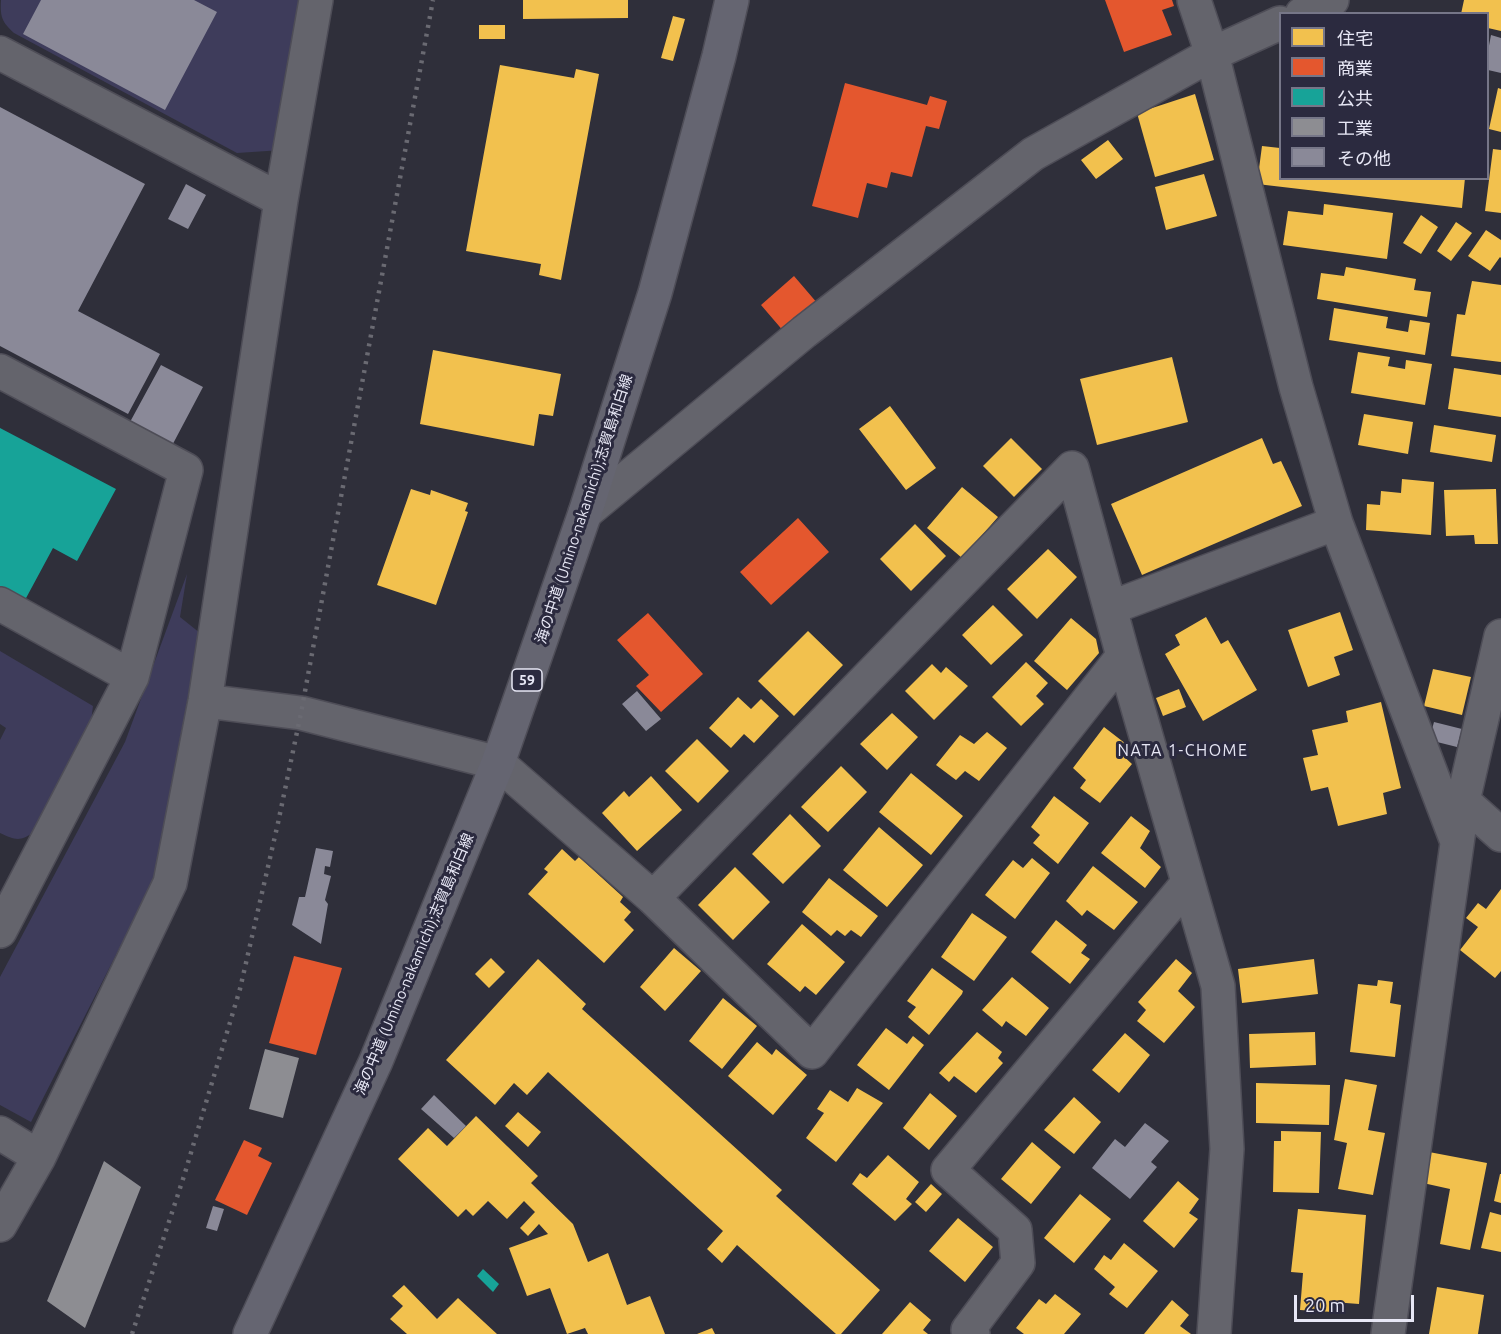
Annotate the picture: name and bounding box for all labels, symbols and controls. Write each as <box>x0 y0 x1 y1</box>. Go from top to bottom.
legend <box>1279 12 1489 180</box>
text: 住宅 <box>1337 28 1373 48</box>
text: 商業 <box>1337 58 1373 78</box>
text: 公共 <box>1337 88 1373 108</box>
text: 工業 <box>1337 118 1373 138</box>
text: その他 <box>1337 148 1391 168</box>
street label: 海の中道 (Umino-nakamichi);志賀島和白線 <box>532 372 636 646</box>
road number: 59 <box>512 669 542 691</box>
district label: NATA 1-CHOME <box>1118 741 1248 761</box>
street label: 海の中道 (Umino-nakamichi);志賀島和白線 <box>351 830 477 1098</box>
scale bar <box>1297 1283 1417 1321</box>
text: 20 m <box>1305 1295 1345 1315</box>

